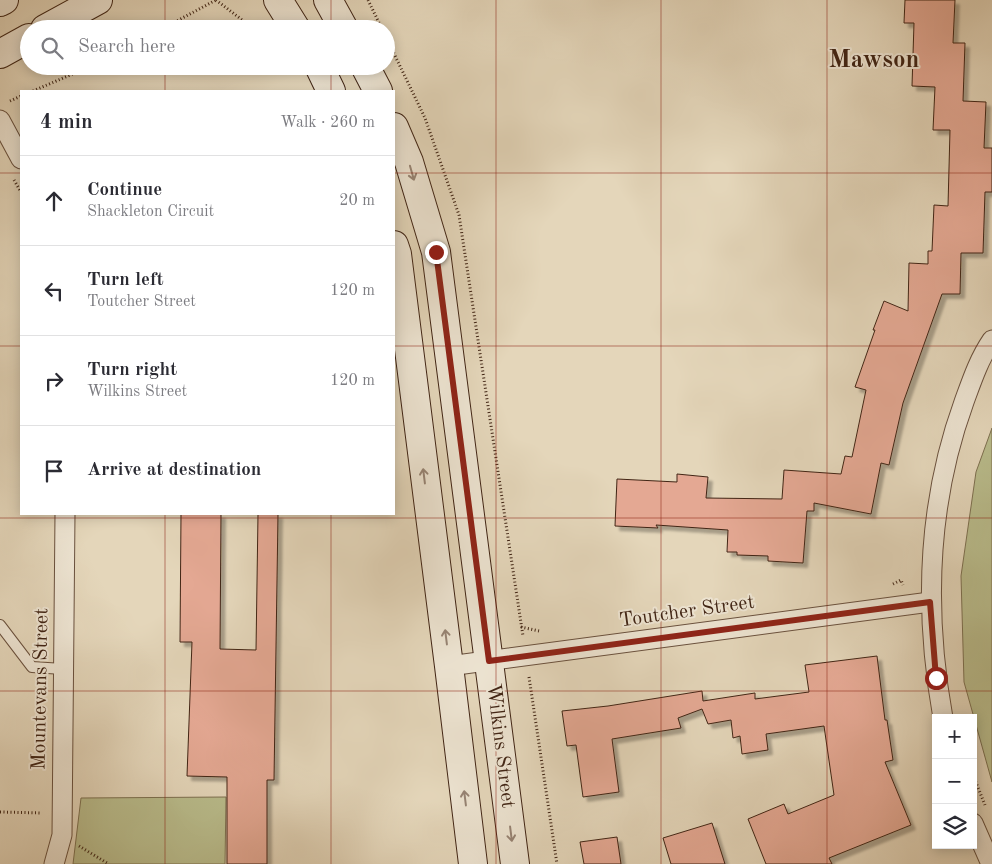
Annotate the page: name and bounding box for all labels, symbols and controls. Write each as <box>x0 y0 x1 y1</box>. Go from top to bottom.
search box <box>20 20 395 75</box>
icon: search <box>38 34 66 62</box>
text: Search here <box>78 38 175 57</box>
district label: Mawson <box>828 48 920 73</box>
text: 4 min <box>40 112 93 133</box>
text: Walk · 260 m <box>280 115 375 131</box>
one-way arrow <box>407 164 417 180</box>
text: Continue <box>87 181 162 200</box>
icon: ahead <box>40 187 68 215</box>
text: 20 m <box>339 193 375 209</box>
text: Shackleton Circuit <box>87 204 214 220</box>
route end <box>425 241 448 264</box>
text: Turn left <box>87 271 164 290</box>
icon: left <box>40 277 68 305</box>
text: 120 m <box>330 283 375 299</box>
text: Toutcher Street <box>87 294 196 310</box>
text: Turn right <box>87 361 177 380</box>
icon: right <box>40 367 68 395</box>
text: 120 m <box>330 373 375 389</box>
text: Wilkins Street <box>87 384 187 400</box>
icon: arrive <box>40 457 68 485</box>
text: Arrive at destination <box>87 461 261 480</box>
one-way arrow <box>419 468 429 484</box>
street label: Toutcher Street <box>618 593 756 631</box>
street label: Mountevans Street <box>30 608 52 770</box>
one-way arrow <box>440 629 450 645</box>
route start <box>925 667 948 690</box>
street label: Wilkins Street <box>482 683 518 809</box>
map controls <box>932 714 977 849</box>
button: + <box>932 714 977 759</box>
button: − <box>932 759 977 804</box>
one-way arrow <box>460 791 470 807</box>
button: layers <box>932 804 977 849</box>
one-way arrow <box>506 826 516 842</box>

